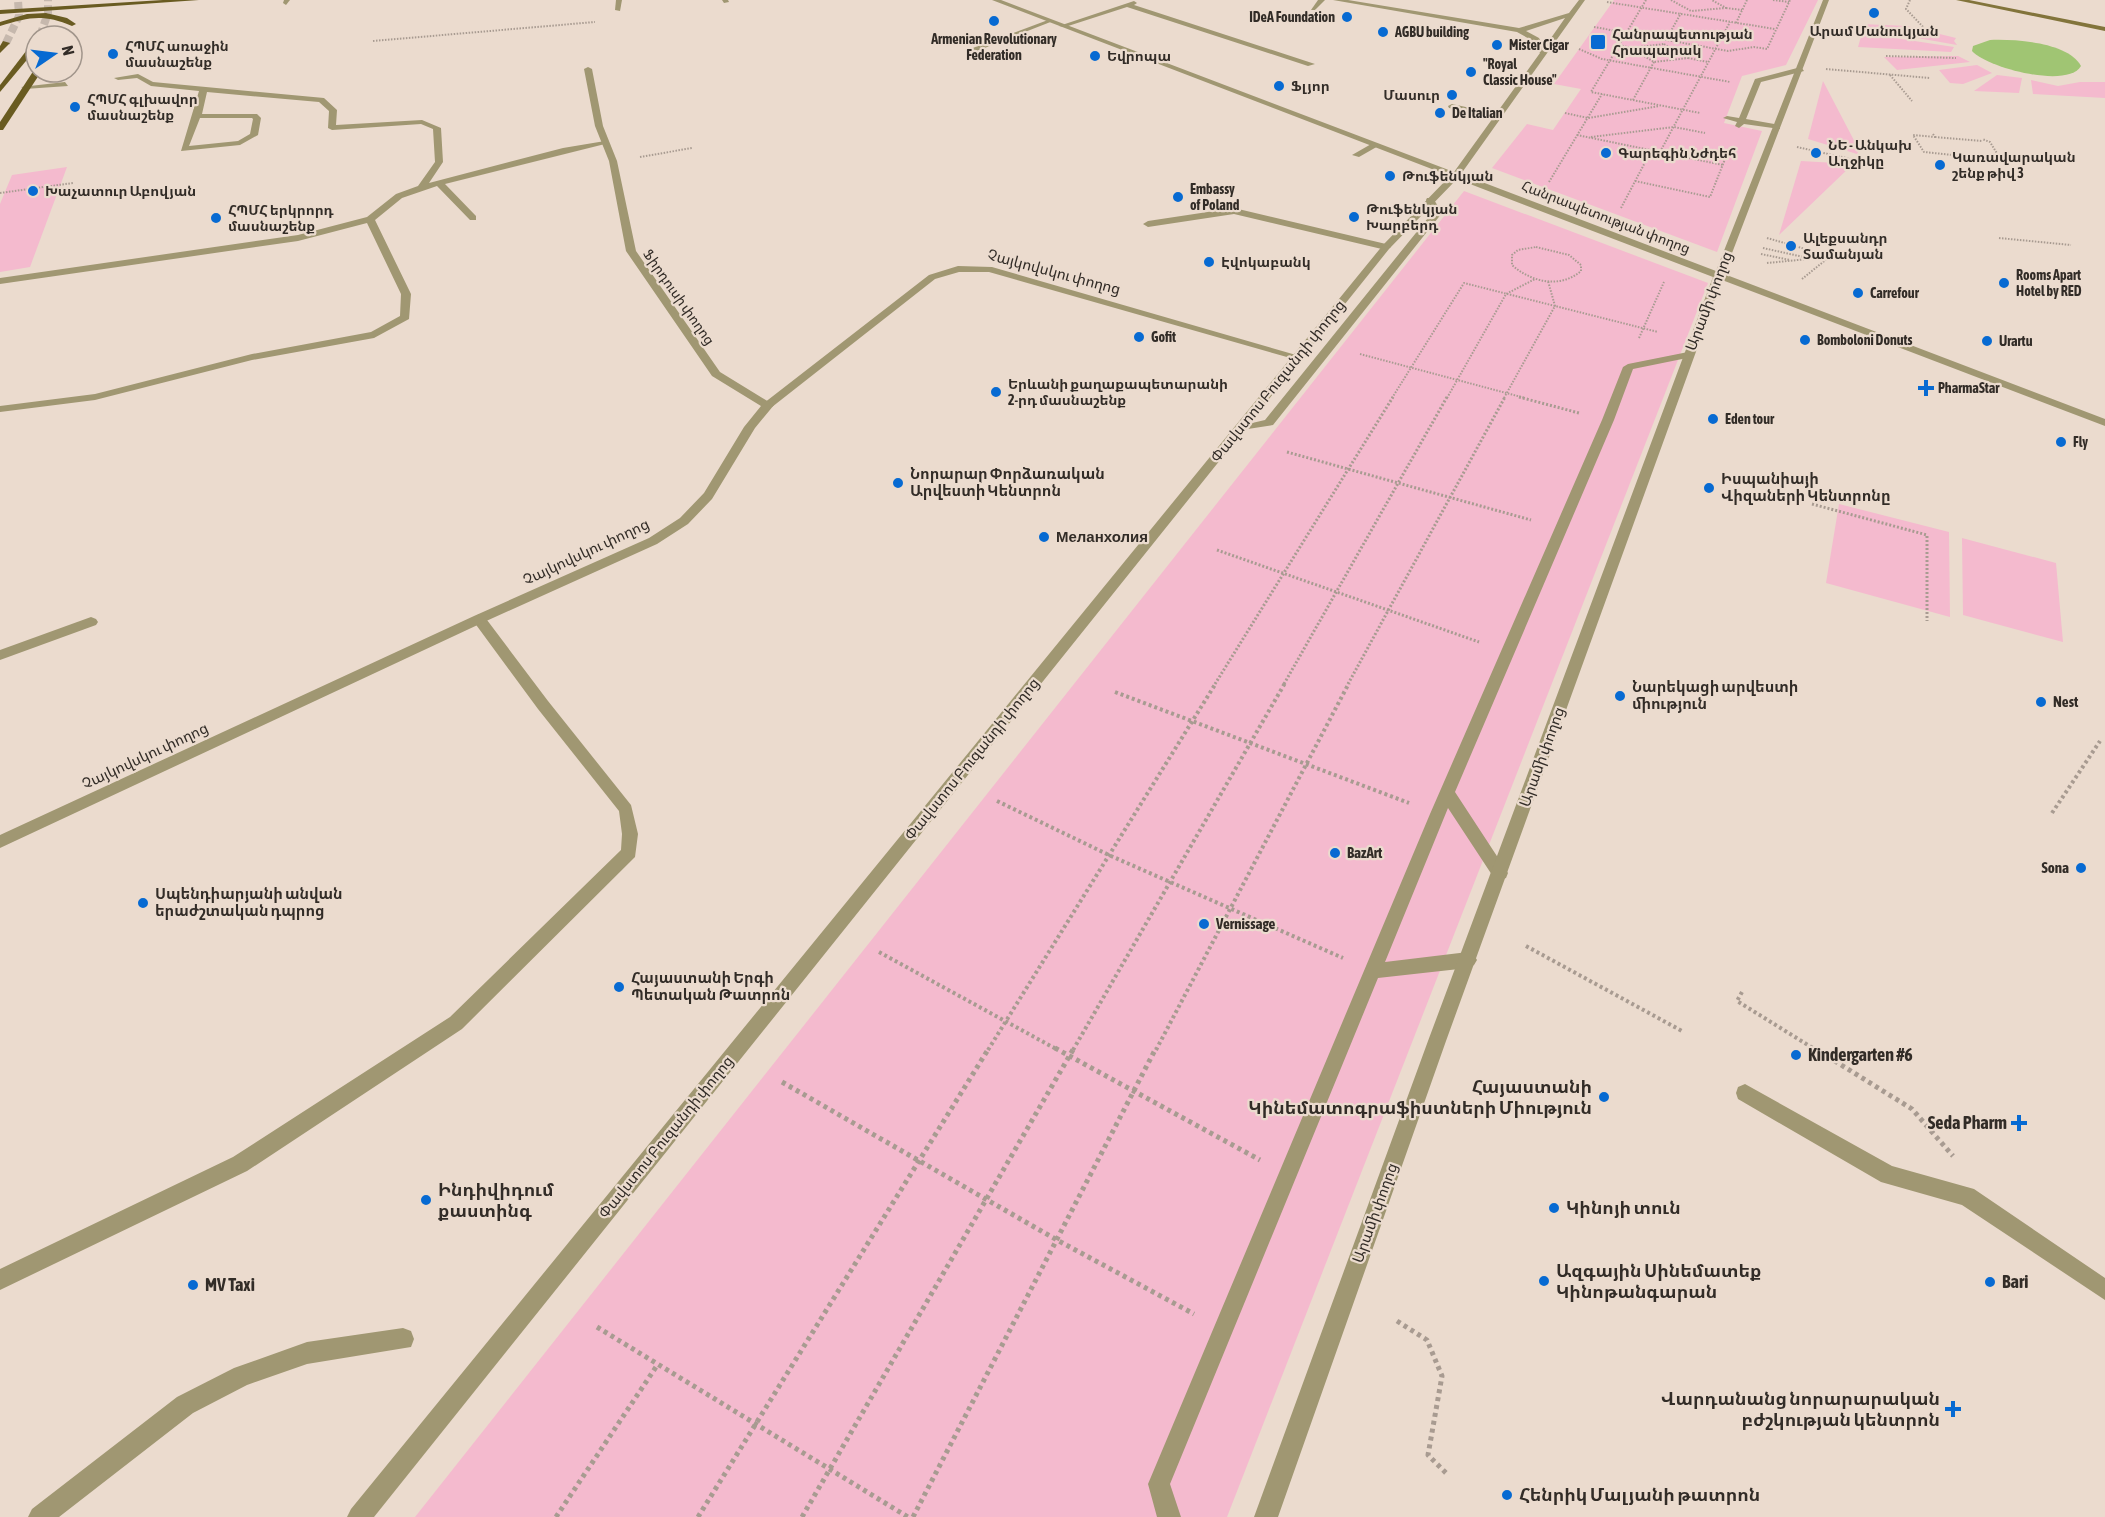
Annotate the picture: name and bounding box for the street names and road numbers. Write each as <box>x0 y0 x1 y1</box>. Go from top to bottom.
street label: Հանրապետության փողոց <box>1520 177 1692 257</box>
street label: Ֆիրդուսի փողոց <box>640 246 718 348</box>
street label: Չայկովսկու փողոց <box>985 246 1123 298</box>
street label: Արամի փողոց <box>1682 249 1736 353</box>
street label: Փավստոս Բուզանդի փողոց <box>1207 296 1349 466</box>
street label: Չայկովսկու փողոց <box>520 515 652 589</box>
street label: Փավստոս Բուզանդի փողոց <box>901 674 1043 844</box>
street label: Արամի փողոց <box>1516 705 1568 809</box>
street label: Չայկովսկու փողոց <box>79 719 211 793</box>
street label: Փավստոս Բուզանդի փողոց <box>595 1052 737 1222</box>
street label: Արամի փողոց <box>1349 1161 1401 1265</box>

